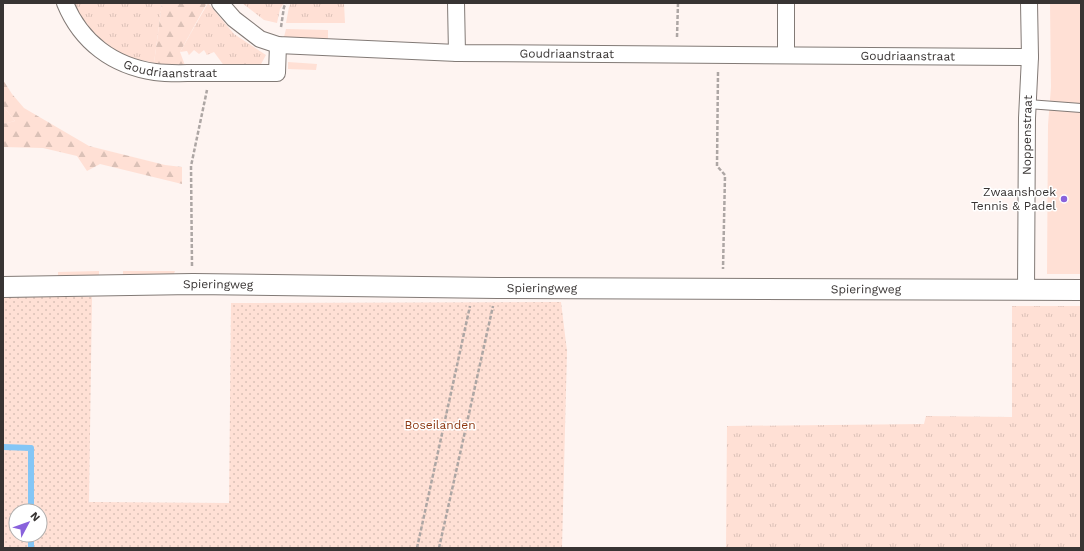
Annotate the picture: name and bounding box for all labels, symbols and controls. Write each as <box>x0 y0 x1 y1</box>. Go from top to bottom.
street label: Goudriaanstraat <box>520 46 614 61</box>
street label: Goudriaanstraat <box>860 49 955 63</box>
street label: Goudriaanstraat <box>121 57 217 80</box>
street label: Noppenstraat <box>1020 95 1035 175</box>
place label: Zwaanshoek Tennis & Padel <box>971 185 1056 213</box>
marker: Zwaanshoek Tennis & Padel <box>1059 194 1069 204</box>
street label: Spieringweg <box>183 277 254 292</box>
street label: Spieringweg <box>507 281 578 295</box>
street label: Spieringweg <box>831 282 902 296</box>
park label: Boseilanden <box>404 418 476 432</box>
north arrow <box>8 503 48 543</box>
text: N <box>28 509 43 524</box>

